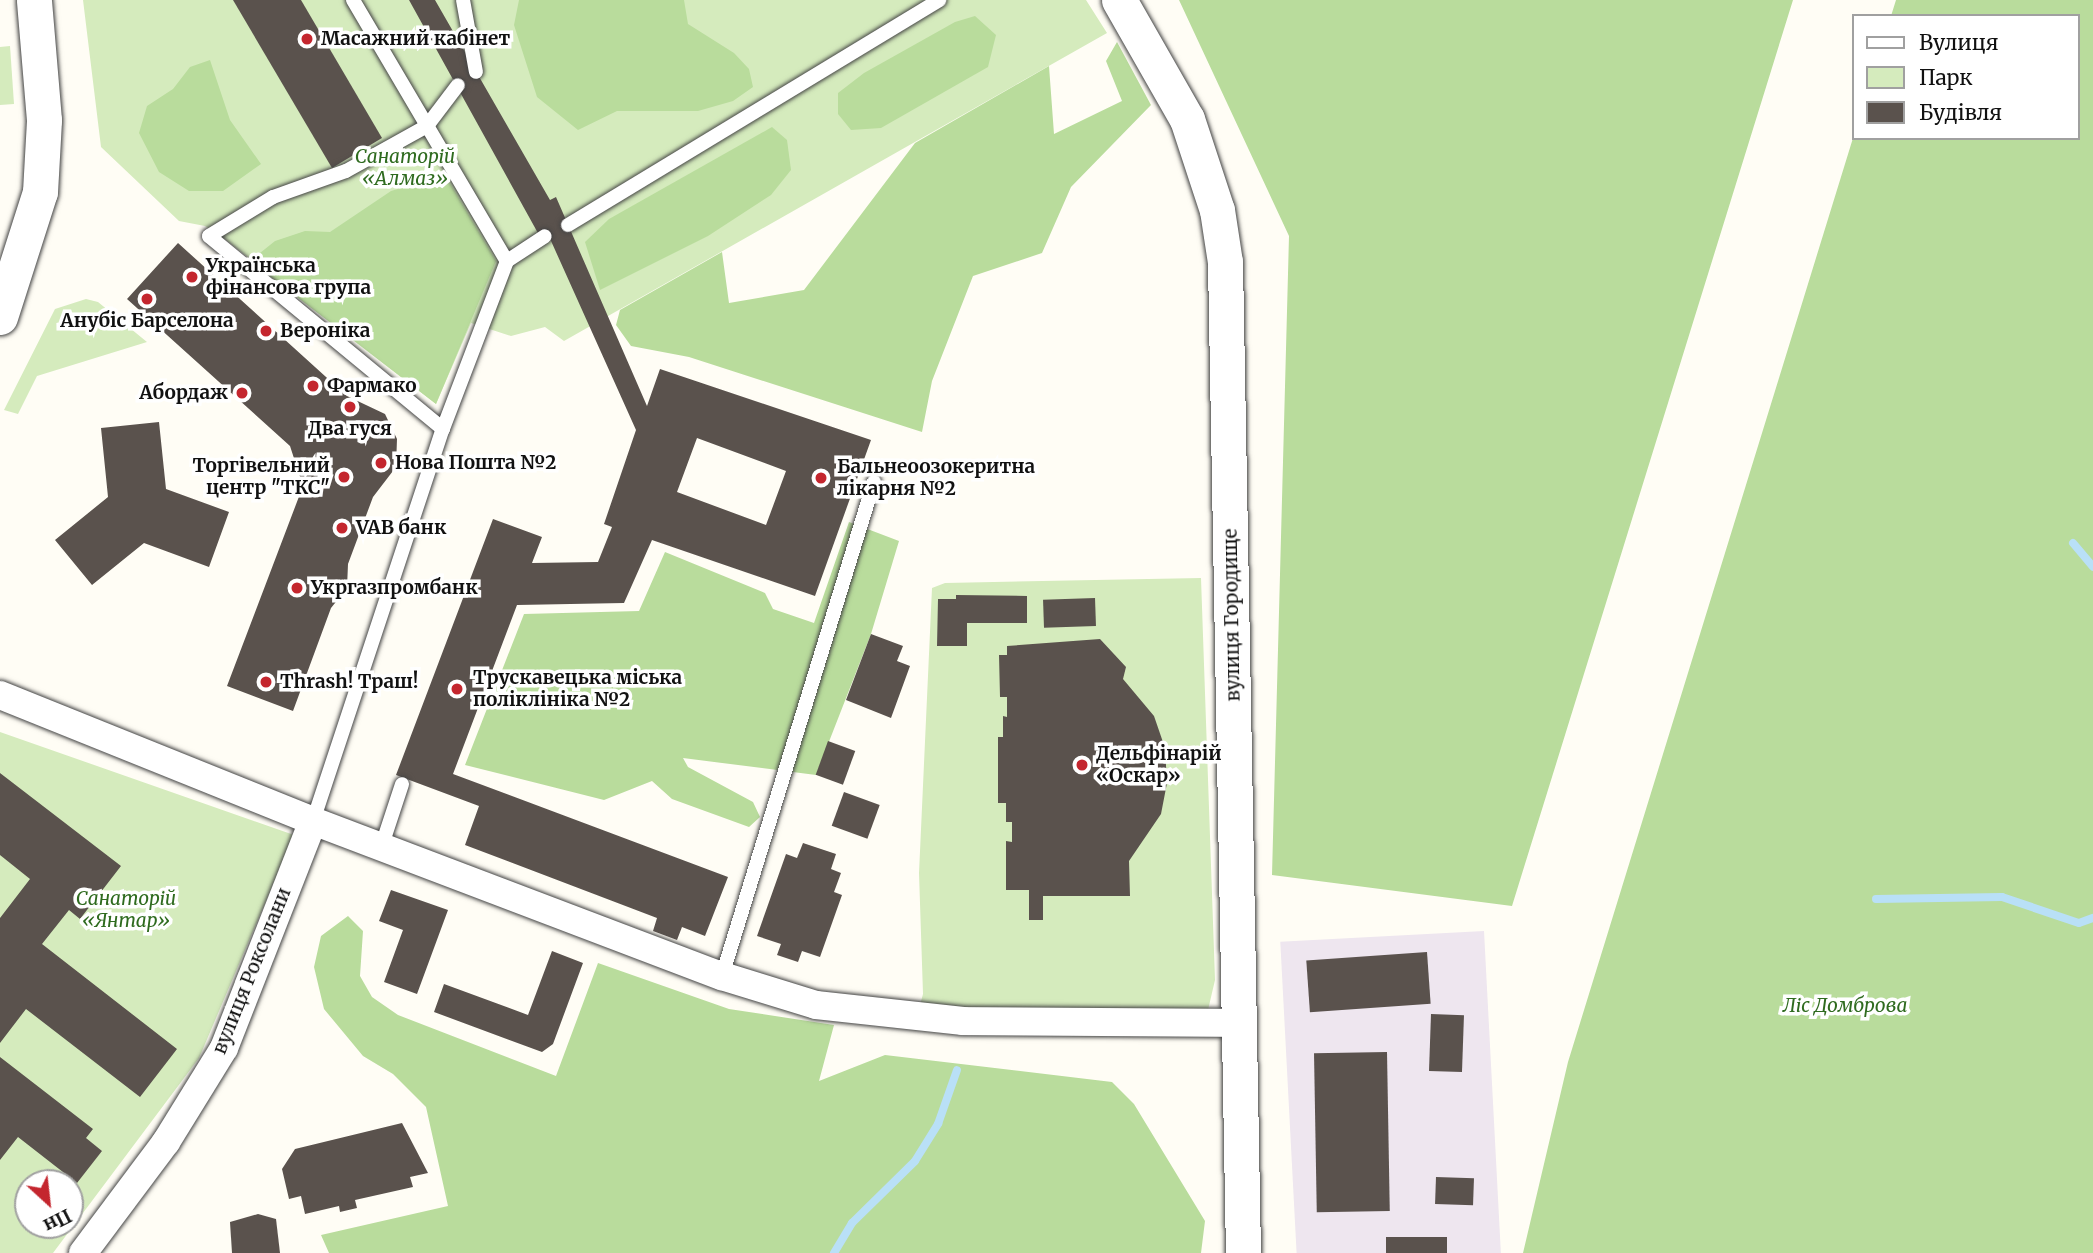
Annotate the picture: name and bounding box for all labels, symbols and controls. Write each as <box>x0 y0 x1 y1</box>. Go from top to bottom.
legend <box>1852 14 2079 140</box>
place label: Масажний кабінет <box>321 28 510 50</box>
text: Вулиця <box>1919 29 1999 56</box>
marker: Масажний кабінет <box>299 31 315 47</box>
text: Парк <box>1919 64 1973 91</box>
text: Будівля <box>1919 99 2002 126</box>
park label: Санаторій «Алмаз» <box>355 146 455 190</box>
place label: Українська фінансова група <box>206 255 371 299</box>
marker: Українська фінансова група <box>184 269 200 285</box>
marker: Анубіс Барселона <box>139 291 155 307</box>
place label: Анубіс Барселона <box>60 310 234 332</box>
place label: Вероніка <box>280 320 370 342</box>
marker: Вероніка <box>258 323 274 339</box>
place label: Фармако <box>327 375 417 397</box>
marker: Фармако <box>305 378 321 394</box>
place label: Абордаж <box>139 382 228 404</box>
marker: Абордаж <box>234 385 250 401</box>
marker: Два гуся <box>342 399 358 415</box>
place label: Два гуся <box>308 418 392 440</box>
place label: Нова Пошта №2 <box>395 452 556 474</box>
place label: Торгівельний центр "ТКС" <box>193 455 330 499</box>
marker: Нова Пошта №2 <box>373 455 389 471</box>
place label: Бальнеоозокеритна лікарня №2 <box>837 456 1035 500</box>
marker: Бальнеоозокеритна лікарня №2 <box>811 468 831 488</box>
marker: Торгівельний центр "ТКС" <box>336 469 352 485</box>
place label: VAB банк <box>356 517 447 539</box>
marker: VAB банк <box>334 520 350 536</box>
street label: вулиця Городище <box>1219 528 1245 702</box>
place label: Укргазпромбанк <box>311 577 478 599</box>
marker: Укргазпромбанк <box>289 580 305 596</box>
place label: Трускавецька міська поліклініка №2 <box>473 667 682 711</box>
place label: Thrash! Траш! <box>280 671 418 693</box>
marker: Thrash! Траш! <box>258 674 274 690</box>
marker: Трускавецька міська поліклініка №2 <box>447 679 467 699</box>
place label: Дельфінарій «Оскар» <box>1096 743 1222 787</box>
marker: Дельфінарій «Оскар» <box>1074 757 1090 773</box>
street label: вулиця Роксолани <box>208 885 296 1057</box>
park label: Санаторій «Янтар» <box>76 888 176 932</box>
park label: Ліс Домброва <box>1783 995 1907 1017</box>
north arrow <box>14 1169 84 1239</box>
text: Пн <box>39 1204 76 1238</box>

